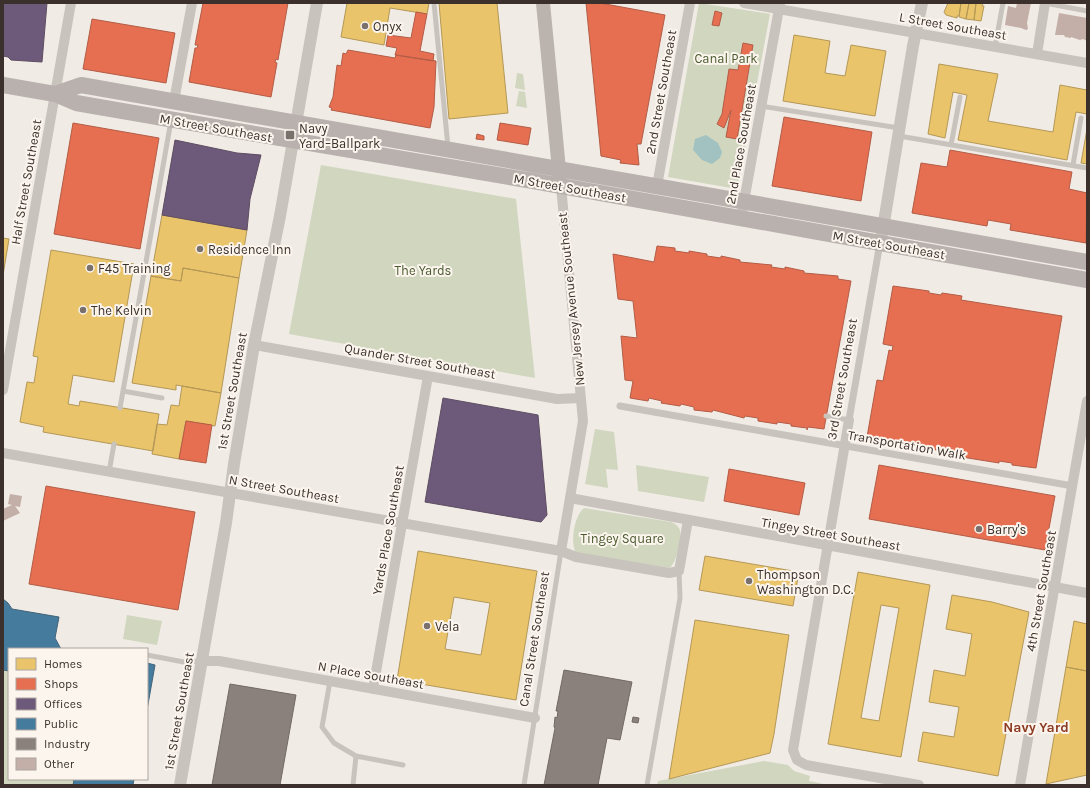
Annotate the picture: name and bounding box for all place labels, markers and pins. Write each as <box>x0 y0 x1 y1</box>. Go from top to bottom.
place label: Onyx <box>373 19 402 34</box>
marker: Onyx <box>360 21 370 31</box>
place label: Navy Yard–Ballpark <box>299 121 380 151</box>
marker: Navy Yard–Ballpark <box>284 129 296 141</box>
place label: Residence Inn <box>208 242 291 257</box>
marker: Residence Inn <box>195 244 205 254</box>
place label: F45 Training <box>98 261 171 276</box>
marker: F45 Training <box>85 263 95 273</box>
place label: The Kelvin <box>91 303 152 318</box>
marker: The Kelvin <box>78 305 88 315</box>
place label: Barry's <box>987 522 1026 537</box>
marker: Barry's <box>974 524 984 534</box>
place label: Thompson Washington D.C. <box>757 567 853 597</box>
marker: Thompson Washington D.C. <box>744 576 754 586</box>
place label: Vela <box>435 619 459 634</box>
marker: Vela <box>422 621 432 631</box>

